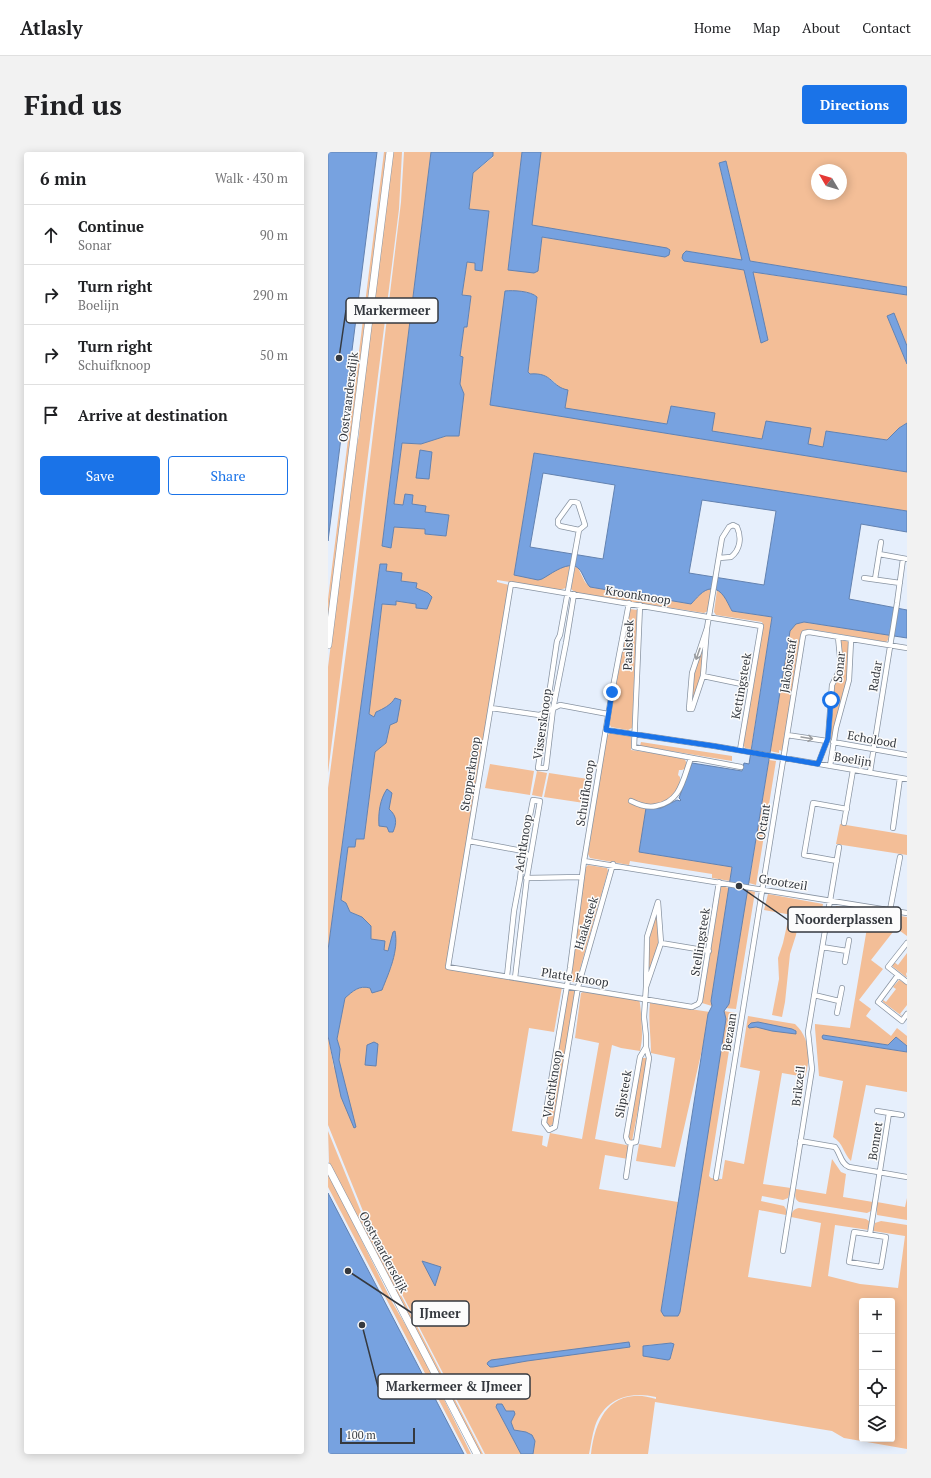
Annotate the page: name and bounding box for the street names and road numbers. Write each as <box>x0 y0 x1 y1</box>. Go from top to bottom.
street label: Oostvaardersdijk <box>335 350 361 443</box>
street label: Kroonknoop <box>604 582 672 608</box>
street label: Paalsteek <box>620 619 636 671</box>
street label: Jakobsstaf <box>776 637 800 694</box>
street label: Sonar <box>830 650 848 683</box>
street label: Kettingsteek <box>728 651 754 720</box>
street label: Radar <box>865 659 885 693</box>
street label: Vissersknoop <box>530 687 554 760</box>
street label: Echolood <box>846 727 898 751</box>
street label: Stopperknoop <box>457 736 483 812</box>
street label: Boelijn <box>833 749 873 769</box>
street label: Schuifknoop <box>572 759 598 827</box>
street label: Octant <box>753 802 773 841</box>
street label: Achtknoop <box>511 813 535 873</box>
street label: Grootzeil <box>757 871 809 893</box>
street label: Haaksteek <box>571 894 601 951</box>
street label: Stellingsteek <box>687 906 713 977</box>
street label: Platte knoop <box>540 964 610 990</box>
street label: Bezaan <box>719 1012 739 1052</box>
street label: Vlechtknoop <box>539 1049 565 1119</box>
street label: Brikzeil <box>788 1065 808 1107</box>
street label: Slipsteek <box>611 1068 635 1119</box>
street label: Bonnet <box>865 1120 886 1161</box>
street label: Oostvaardersdijk <box>356 1209 412 1296</box>

